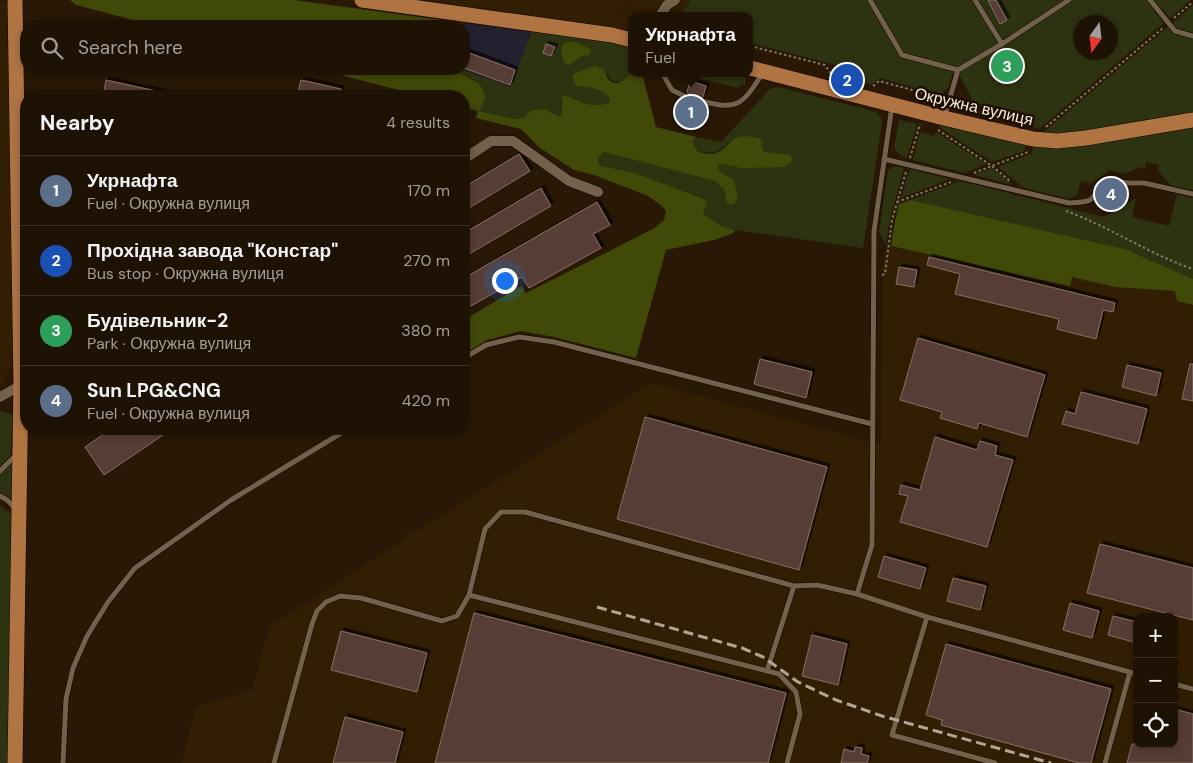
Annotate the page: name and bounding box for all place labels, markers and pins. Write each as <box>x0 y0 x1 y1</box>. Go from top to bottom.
pin: 3 <box>991 47 1023 85</box>
pin: 2 <box>831 61 863 99</box>
pin: 1 <box>675 93 707 131</box>
pin: 4 <box>1095 175 1127 213</box>

